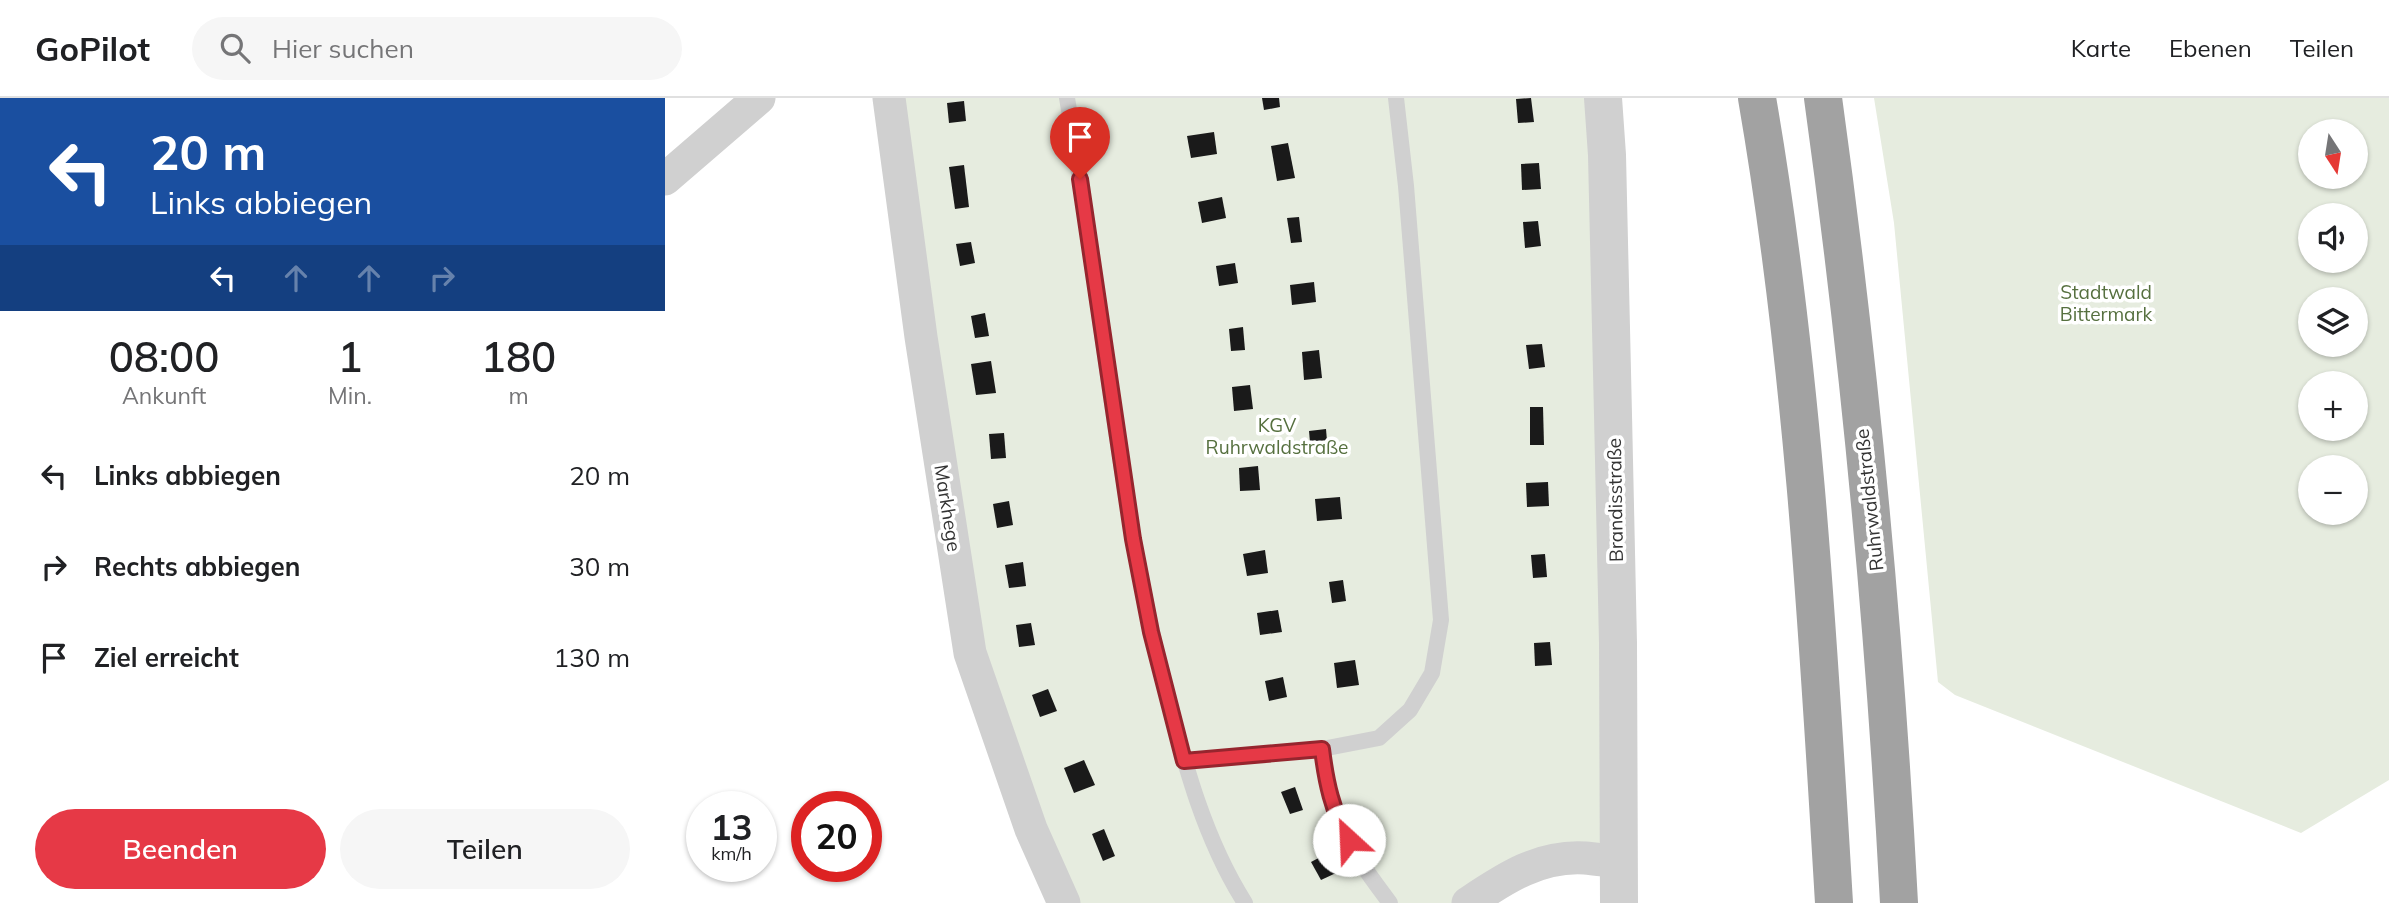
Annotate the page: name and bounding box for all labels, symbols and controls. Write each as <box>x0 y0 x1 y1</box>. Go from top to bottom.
search box <box>192 17 682 80</box>
text: GoPilot <box>35 28 150 69</box>
icon: search <box>216 29 254 67</box>
text: Hier suchen <box>272 32 414 65</box>
text: Karte <box>2071 33 2131 63</box>
text: Ebenen <box>2169 33 2252 63</box>
text: Teilen <box>2290 33 2354 63</box>
pin <box>1050 107 1110 179</box>
icon: arrive <box>1061 118 1099 156</box>
north arrow <box>2298 119 2368 189</box>
map controls <box>2298 119 2368 525</box>
text: 20 m <box>150 121 266 182</box>
icon: left <box>35 126 126 217</box>
text: Links abbiegen <box>150 182 372 222</box>
button: sound <box>2298 203 2368 273</box>
icon: left <box>204 259 242 297</box>
icon: ahead <box>277 259 315 297</box>
icon: ahead <box>350 259 388 297</box>
icon: right <box>423 259 461 297</box>
park label: Stadtwald Bittermark <box>2060 280 2152 326</box>
button: layers <box>2298 287 2368 357</box>
text: 08:00 <box>109 330 219 383</box>
text: 1 <box>337 330 363 383</box>
text: 180 <box>481 330 556 383</box>
button: + <box>2298 371 2368 441</box>
text: Ankunft <box>122 381 206 410</box>
text: Min. <box>328 381 372 410</box>
text: m <box>508 381 529 410</box>
park label: KGV Ruhrwaldstraße <box>1206 413 1348 459</box>
street label: Ruhrwaldstraße <box>1850 428 1888 572</box>
street label: Brandisstraße <box>1602 438 1628 562</box>
button: − <box>2298 455 2368 525</box>
icon: left <box>35 457 73 495</box>
text: Links abbiegen <box>94 459 281 492</box>
text: 20 m <box>569 459 630 492</box>
street label: Markhege <box>929 463 967 553</box>
icon: right <box>35 548 73 586</box>
text: Rechts abbiegen <box>94 550 300 583</box>
text: 30 m <box>569 550 630 583</box>
icon: arrive <box>35 639 73 677</box>
text: Ziel erreicht <box>94 641 239 674</box>
text: 130 m <box>554 641 630 674</box>
speed limit sign: 20 <box>791 791 882 882</box>
position arrow <box>1312 803 1386 877</box>
text: 13 <box>710 805 753 849</box>
button: Beenden <box>35 809 326 889</box>
button: Teilen <box>340 809 630 889</box>
text: km/h <box>711 842 752 865</box>

